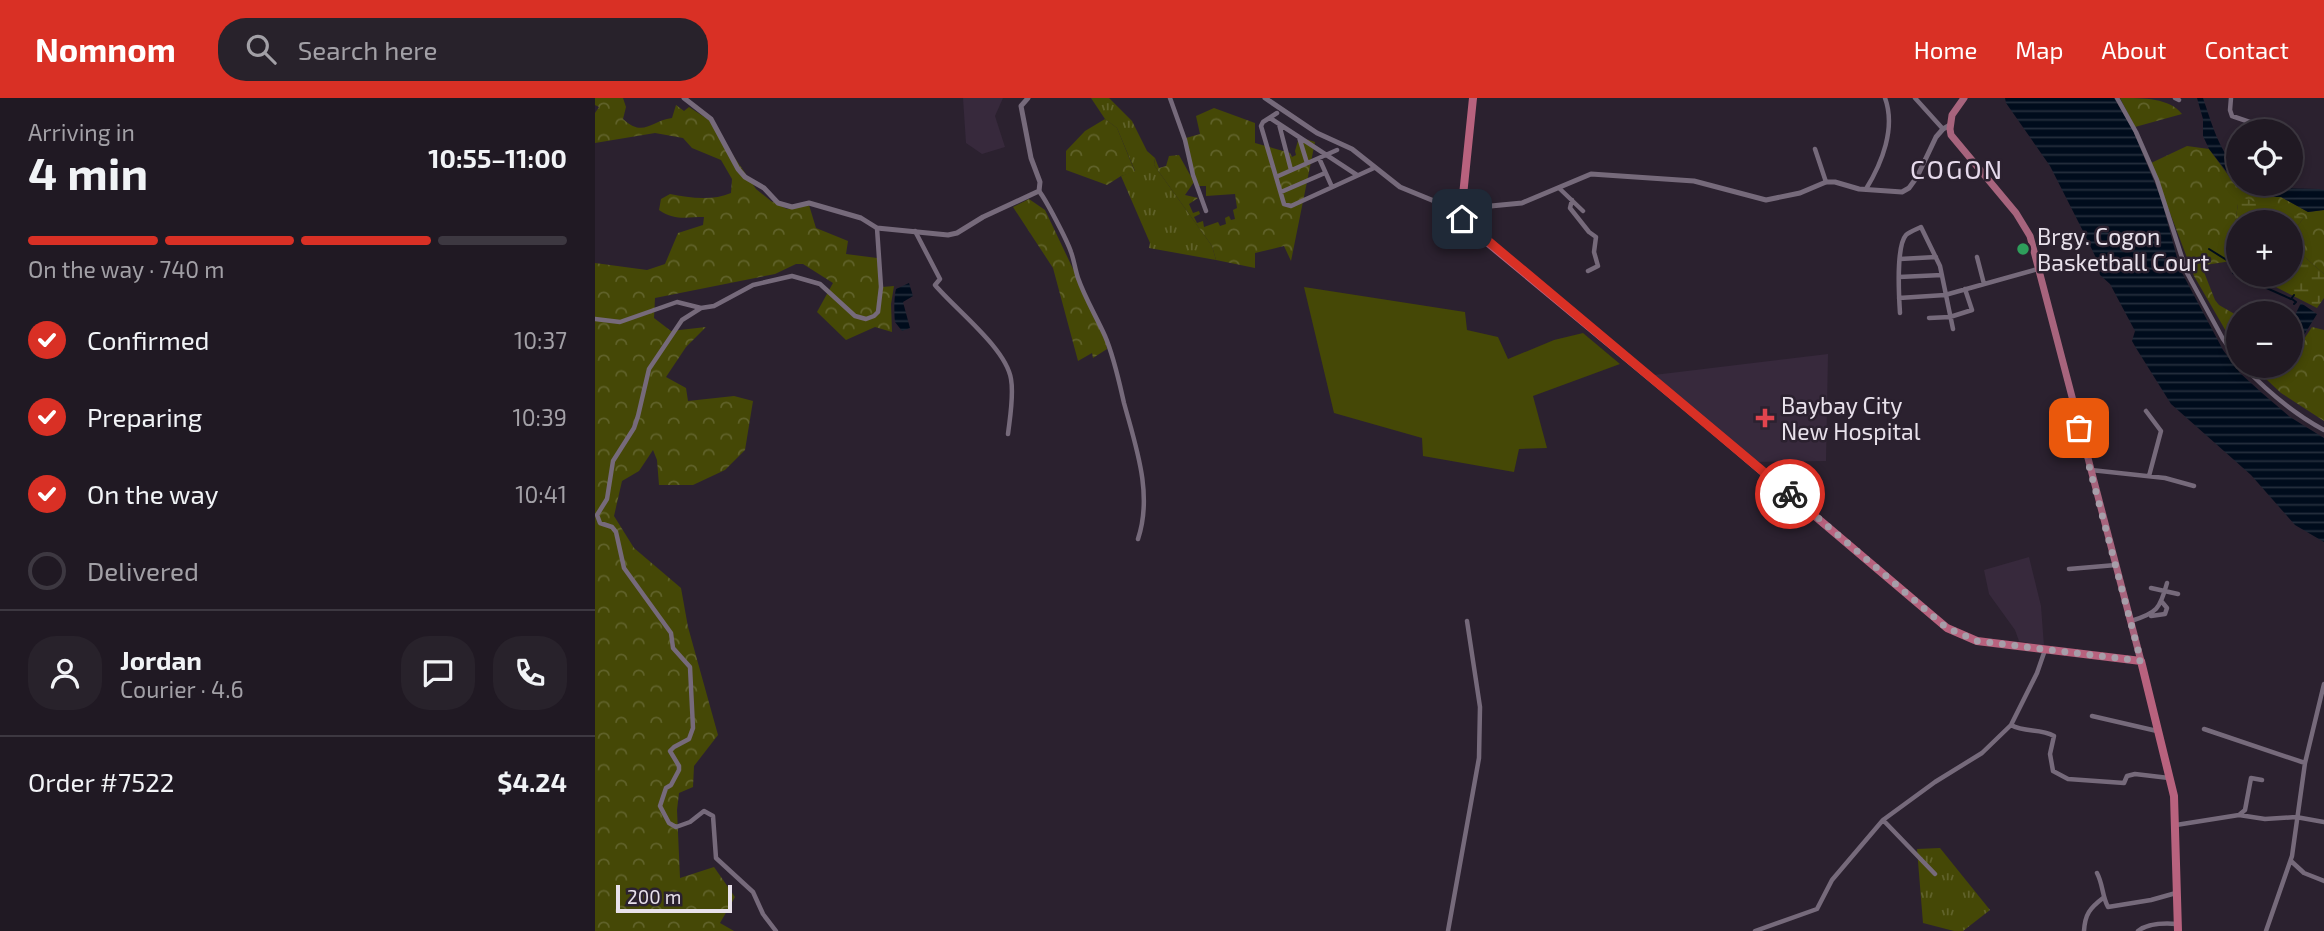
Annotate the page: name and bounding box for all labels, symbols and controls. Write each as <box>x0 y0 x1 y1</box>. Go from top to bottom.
search box <box>218 18 708 81</box>
text: Nomnom <box>35 29 176 69</box>
icon: search <box>242 30 280 68</box>
text: Search here <box>298 34 437 65</box>
text: Home <box>1914 35 1977 64</box>
text: Map <box>2015 35 2063 64</box>
text: About <box>2101 35 2167 64</box>
text: Contact <box>2205 35 2289 64</box>
text: Arriving in <box>28 118 135 146</box>
map controls <box>2226 119 2303 378</box>
button: locate <box>2226 119 2303 196</box>
text: 10:55–11:00 <box>428 142 567 173</box>
text: 4 min <box>28 144 148 199</box>
district label: COGON <box>1910 153 2004 184</box>
pin <box>1432 189 1492 249</box>
icon: home <box>1443 200 1481 238</box>
button: + <box>2226 210 2303 287</box>
place label: Brgy. Cogon Basketball Court <box>2037 222 2210 276</box>
marker: Brgy. Cogon Basketball Court <box>2015 241 2031 257</box>
text: On the way · 740 m <box>28 255 225 283</box>
button: − <box>2226 301 2303 378</box>
icon: check <box>28 321 66 359</box>
text: Confirmed <box>87 324 210 355</box>
text: 10:37 <box>514 326 567 354</box>
place label: Baybay City New Hospital <box>1781 391 1921 445</box>
icon: check <box>28 398 66 436</box>
pin <box>2049 398 2109 458</box>
text: Preparing <box>87 401 202 432</box>
text: 10:39 <box>513 403 567 431</box>
marker: Baybay City New Hospital <box>1755 408 1775 428</box>
icon: bag <box>2060 409 2098 447</box>
courier <box>1755 459 1825 529</box>
icon: check <box>28 475 66 513</box>
icon: bike <box>1771 475 1809 513</box>
text: On the way <box>87 478 218 509</box>
text: 10:41 <box>515 480 567 508</box>
text: Delivered <box>87 555 199 586</box>
button: person <box>28 636 102 710</box>
button: chat <box>401 636 475 710</box>
button: phone <box>493 636 567 710</box>
text: Jordan <box>120 644 202 675</box>
text: Courier · 4.6 <box>120 675 244 703</box>
text: Order #7522 <box>28 766 174 797</box>
text: $4.24 <box>497 766 567 797</box>
scale bar <box>616 882 731 914</box>
text: 200 m <box>627 885 681 908</box>

